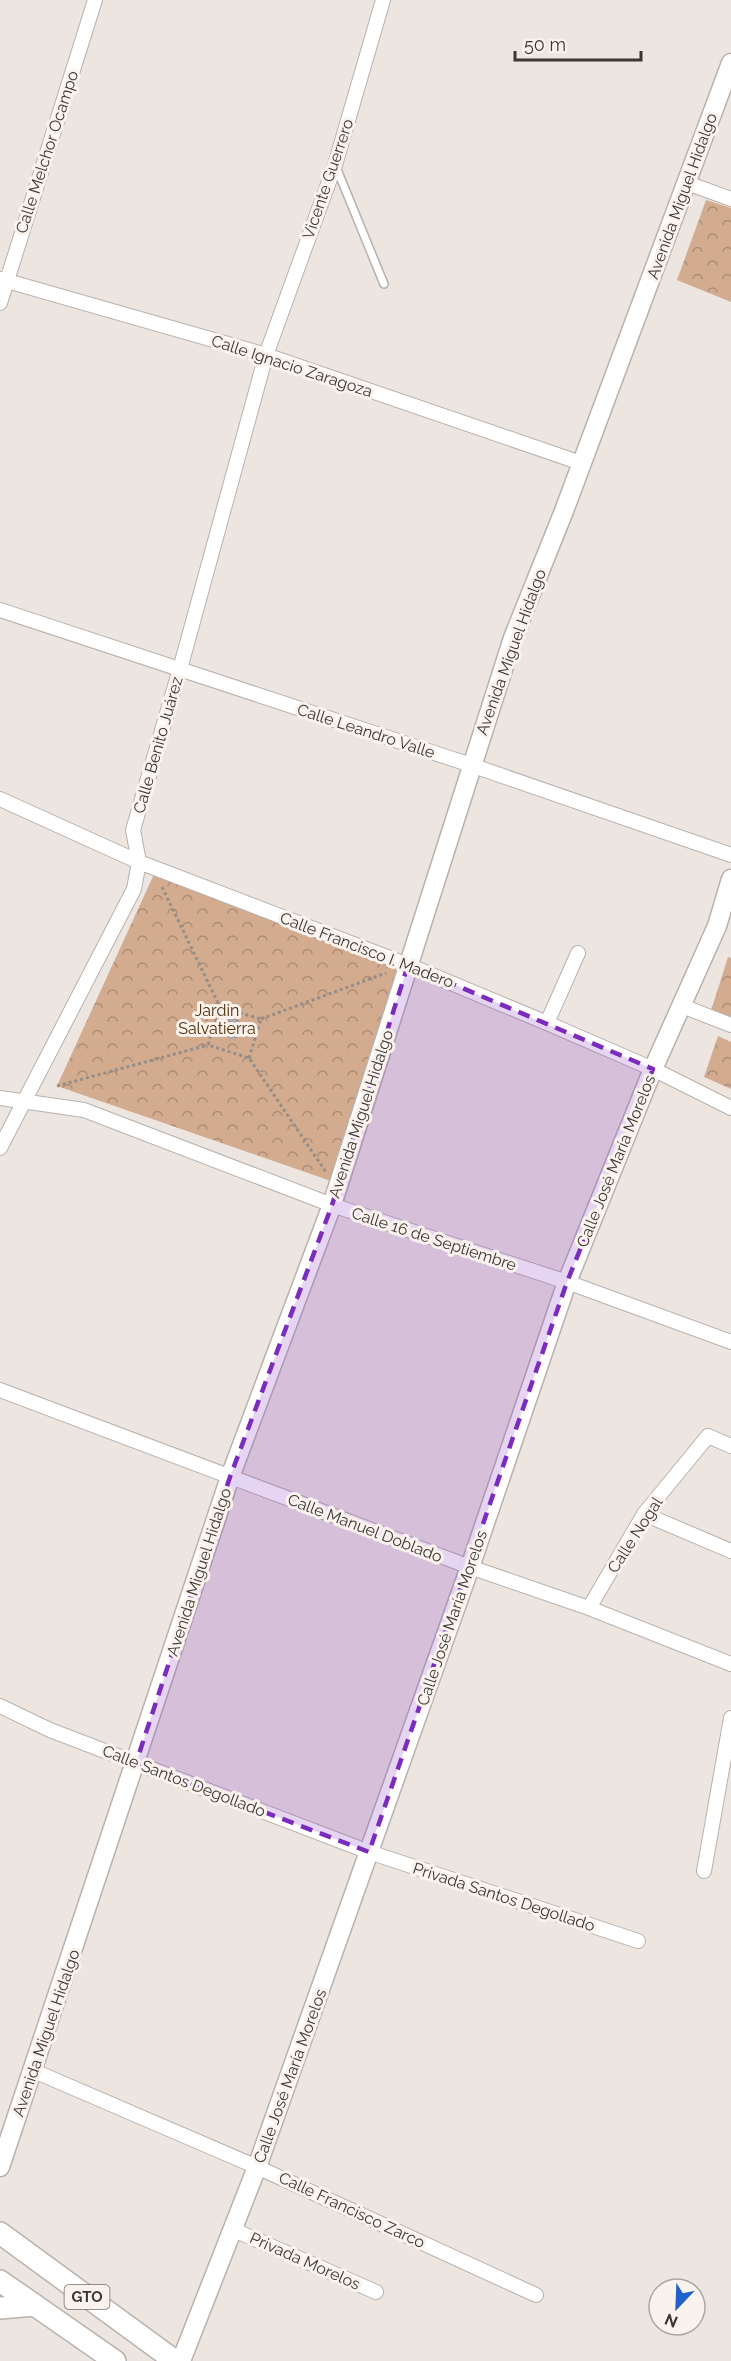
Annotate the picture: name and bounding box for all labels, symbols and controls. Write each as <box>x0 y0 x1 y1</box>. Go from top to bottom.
scale bar <box>515 24 641 62</box>
text: 50 m <box>524 34 566 55</box>
street label: Calle Melchor Ocampo <box>12 68 82 236</box>
street label: Avenida Miguel Hidalgo <box>643 110 721 282</box>
street label: Vicente Guerrero <box>299 116 357 242</box>
street label: Calle Ignacio Zaragoza <box>209 331 375 401</box>
street label: Avenida Miguel Hidalgo <box>472 566 550 738</box>
street label: Calle Benito Juárez <box>129 674 187 816</box>
street label: Calle Leandro Valle <box>295 700 437 762</box>
street label: Calle Francisco I. Madero <box>277 908 457 992</box>
park label: Jardin Salvatierra <box>178 1001 256 1038</box>
street label: Avenida Miguel Hidalgo <box>325 1028 397 1200</box>
street label: Calle José María Morelos <box>573 1072 659 1250</box>
street label: Calle 16 de Septiembre <box>349 1203 519 1275</box>
street label: Avenida Miguel Hidalgo <box>163 1486 235 1658</box>
street label: Calle Manuel Doblado <box>285 1490 445 1566</box>
street label: Calle Nogal <box>603 1493 667 1576</box>
street label: Calle José María Morelos <box>413 1528 491 1708</box>
street label: Calle Santos Degollado <box>100 1741 268 1821</box>
street label: Privada Santos Degollado <box>411 1859 597 1935</box>
street label: Avenida Miguel Hidalgo <box>8 1947 84 2119</box>
street label: Calle José María Morelos <box>250 1986 330 2166</box>
street label: Calle Francisco Zarco <box>276 2168 428 2252</box>
street label: Privada Morelos <box>247 2228 363 2294</box>
north arrow <box>647 2277 707 2337</box>
road number: GTO <box>64 2285 110 2309</box>
text: N <box>662 2309 681 2331</box>

